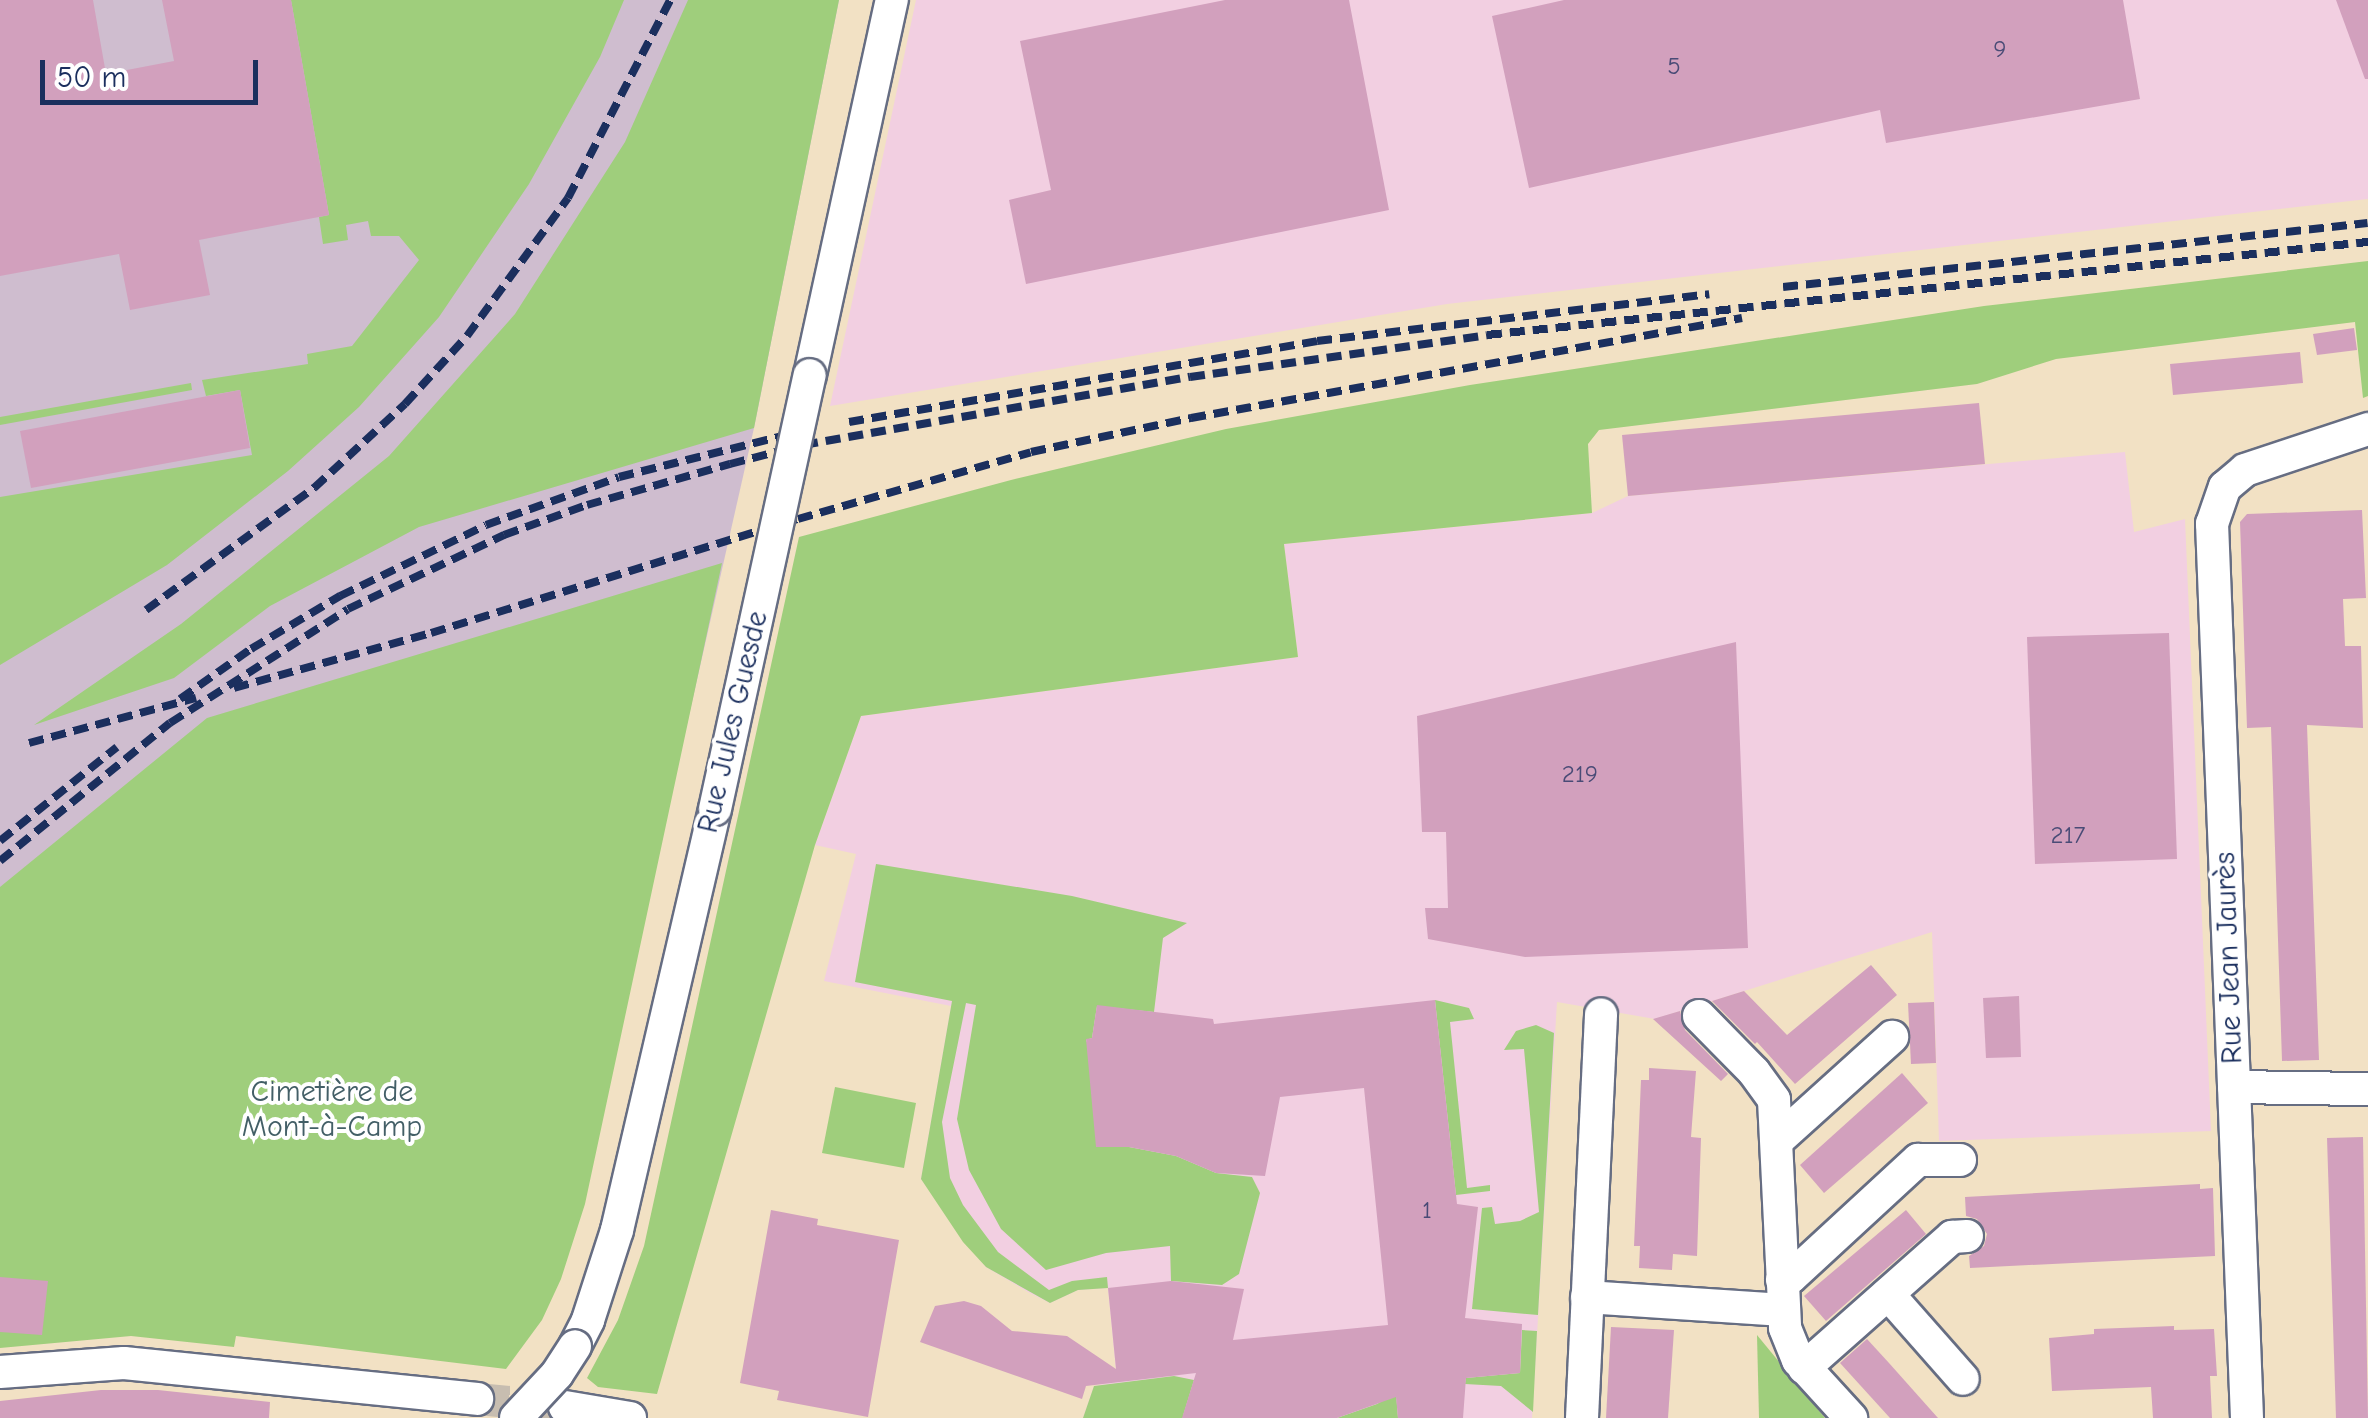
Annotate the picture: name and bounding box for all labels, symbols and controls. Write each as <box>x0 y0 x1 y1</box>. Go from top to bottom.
house number: 9 <box>1993 34 2007 64</box>
scale bar <box>45 40 262 102</box>
house number: 5 <box>1667 51 1681 81</box>
text: 50 m <box>57 60 126 95</box>
street label: Rue Jules Guesde <box>690 608 776 836</box>
house number: 219 <box>1562 759 1598 789</box>
house number: 217 <box>2051 820 2085 850</box>
street label: Rue Jean Jaurès <box>2207 851 2251 1065</box>
park label: Cimetière de Mont-à-Camp <box>242 1074 422 1144</box>
house number: 1 <box>1422 1195 1432 1225</box>

